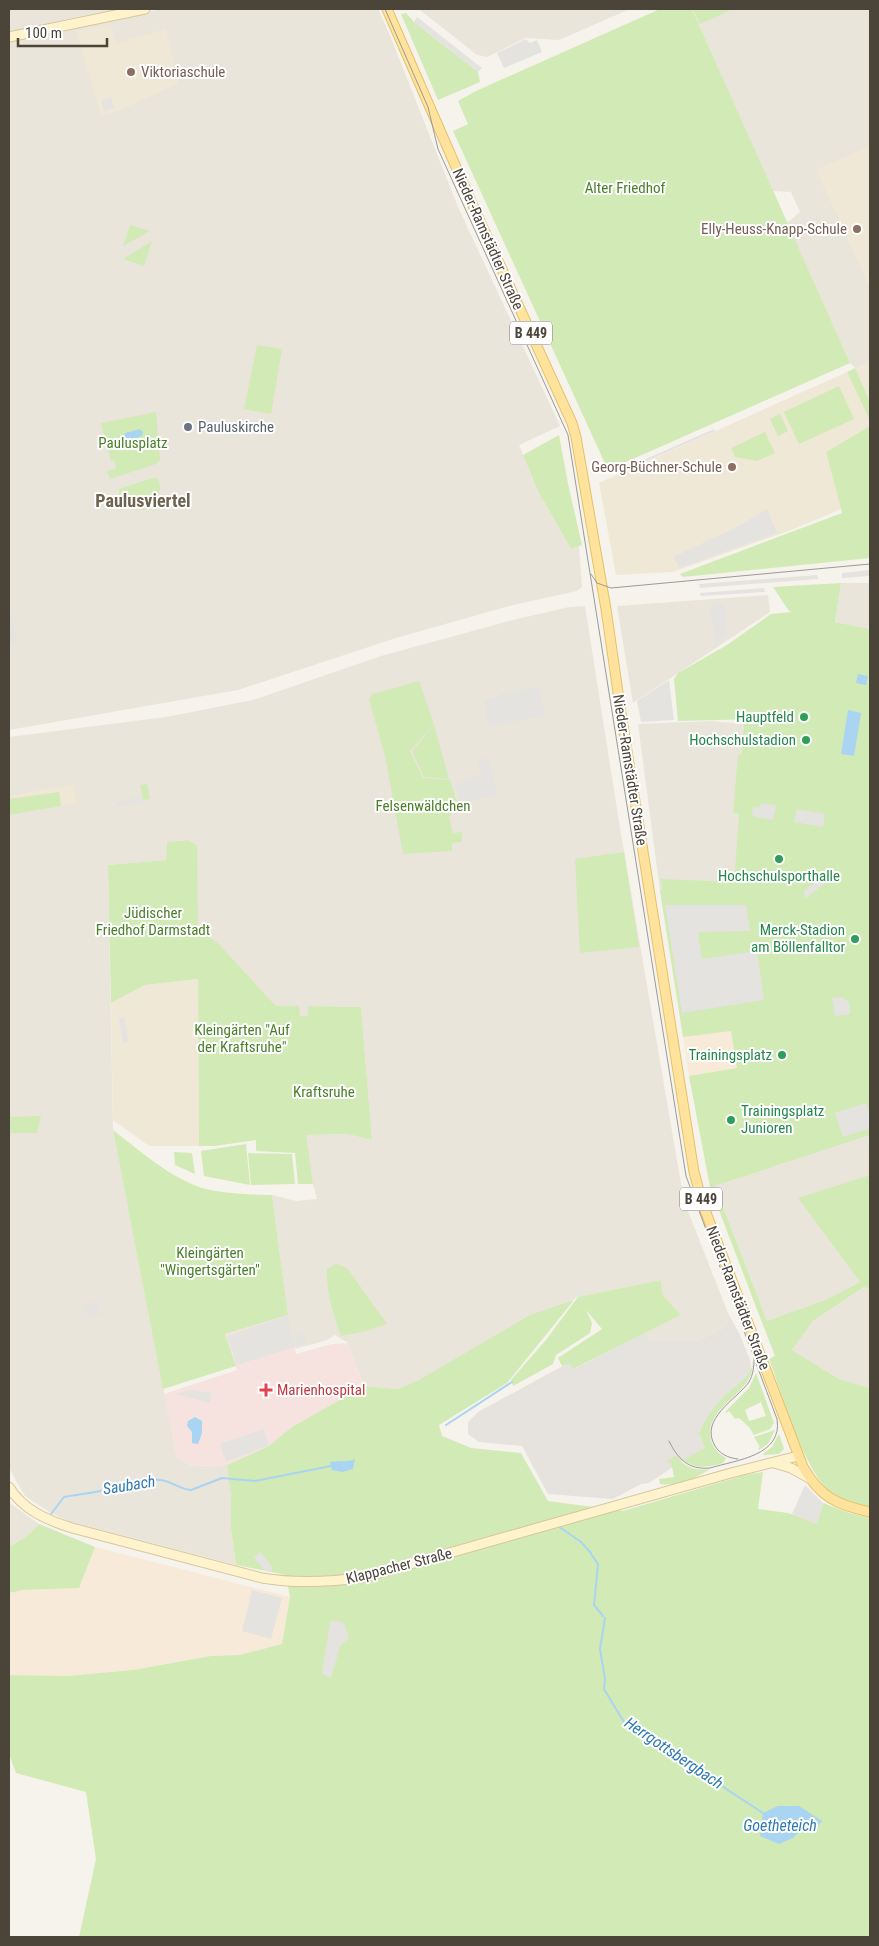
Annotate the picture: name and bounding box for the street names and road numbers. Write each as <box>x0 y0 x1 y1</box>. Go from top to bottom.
street label: Nieder-Ramstädter Straße <box>449 165 527 313</box>
road number: B 449 <box>510 322 552 344</box>
street label: Nieder-Ramstädter Straße <box>609 693 651 847</box>
road number: B 449 <box>680 1188 722 1210</box>
street label: Nieder-Ramstädter Straße <box>702 1223 774 1373</box>
street label: Klappacher Straße <box>344 1544 454 1588</box>

